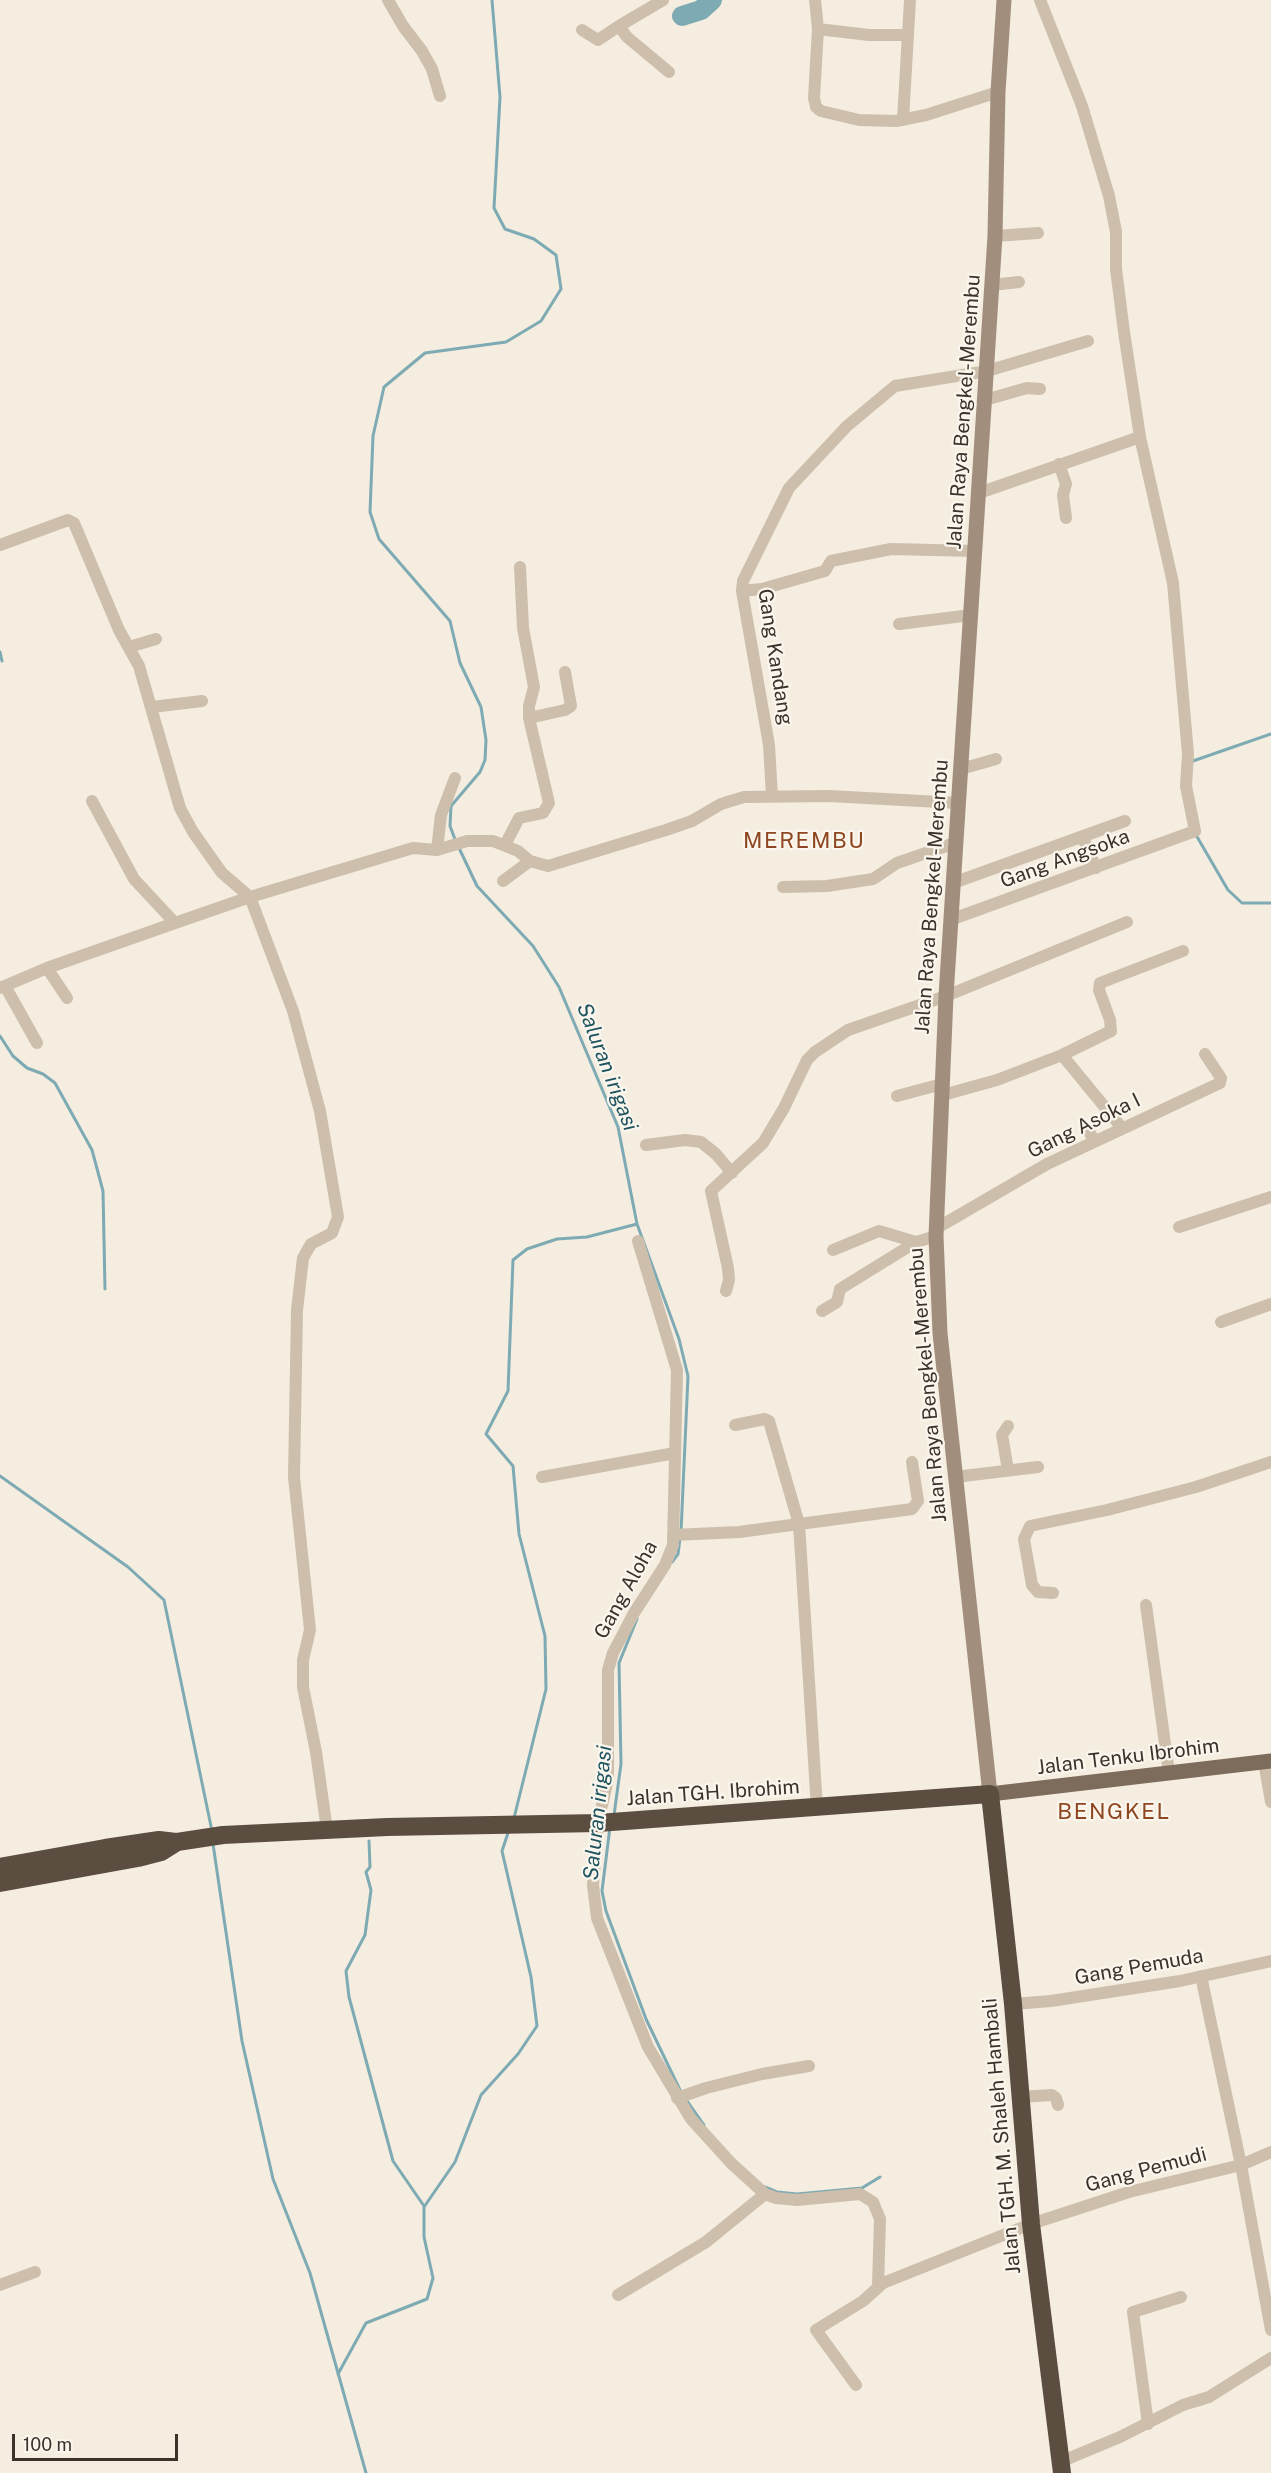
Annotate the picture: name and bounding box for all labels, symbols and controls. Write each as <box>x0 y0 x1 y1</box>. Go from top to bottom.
street label: Jalan Raya Bengkel-Merembu <box>942 274 986 550</box>
street label: Gang Kandang <box>752 587 798 727</box>
street label: Jalan Raya Bengkel-Merembu <box>910 759 954 1035</box>
street label: Gang Angsoka <box>997 824 1133 894</box>
district label: MEREMBU <box>743 828 865 854</box>
water label: Saluran irigasi <box>571 999 643 1135</box>
street label: Gang Asoka I <box>1024 1088 1144 1164</box>
street label: Jalan Raya Bengkel-Merembu <box>904 1247 952 1523</box>
street label: Gang Aloha <box>589 1537 663 1643</box>
street label: Jalan Tenku Ibrohim <box>1035 1734 1221 1780</box>
water label: Saluran irigasi <box>578 1744 618 1882</box>
street label: Jalan TGH. Ibrohim <box>625 1775 801 1811</box>
district label: BENGKEL <box>1057 1799 1171 1825</box>
street label: Gang Pemuda <box>1073 1944 1205 1990</box>
street label: Jalan TGH. M. Shaleh Hambali <box>978 1997 1026 2275</box>
street label: Gang Pemudi <box>1083 2142 1209 2198</box>
scale bar <box>15 2422 182 2460</box>
text: 100 m <box>23 2434 72 2455</box>

